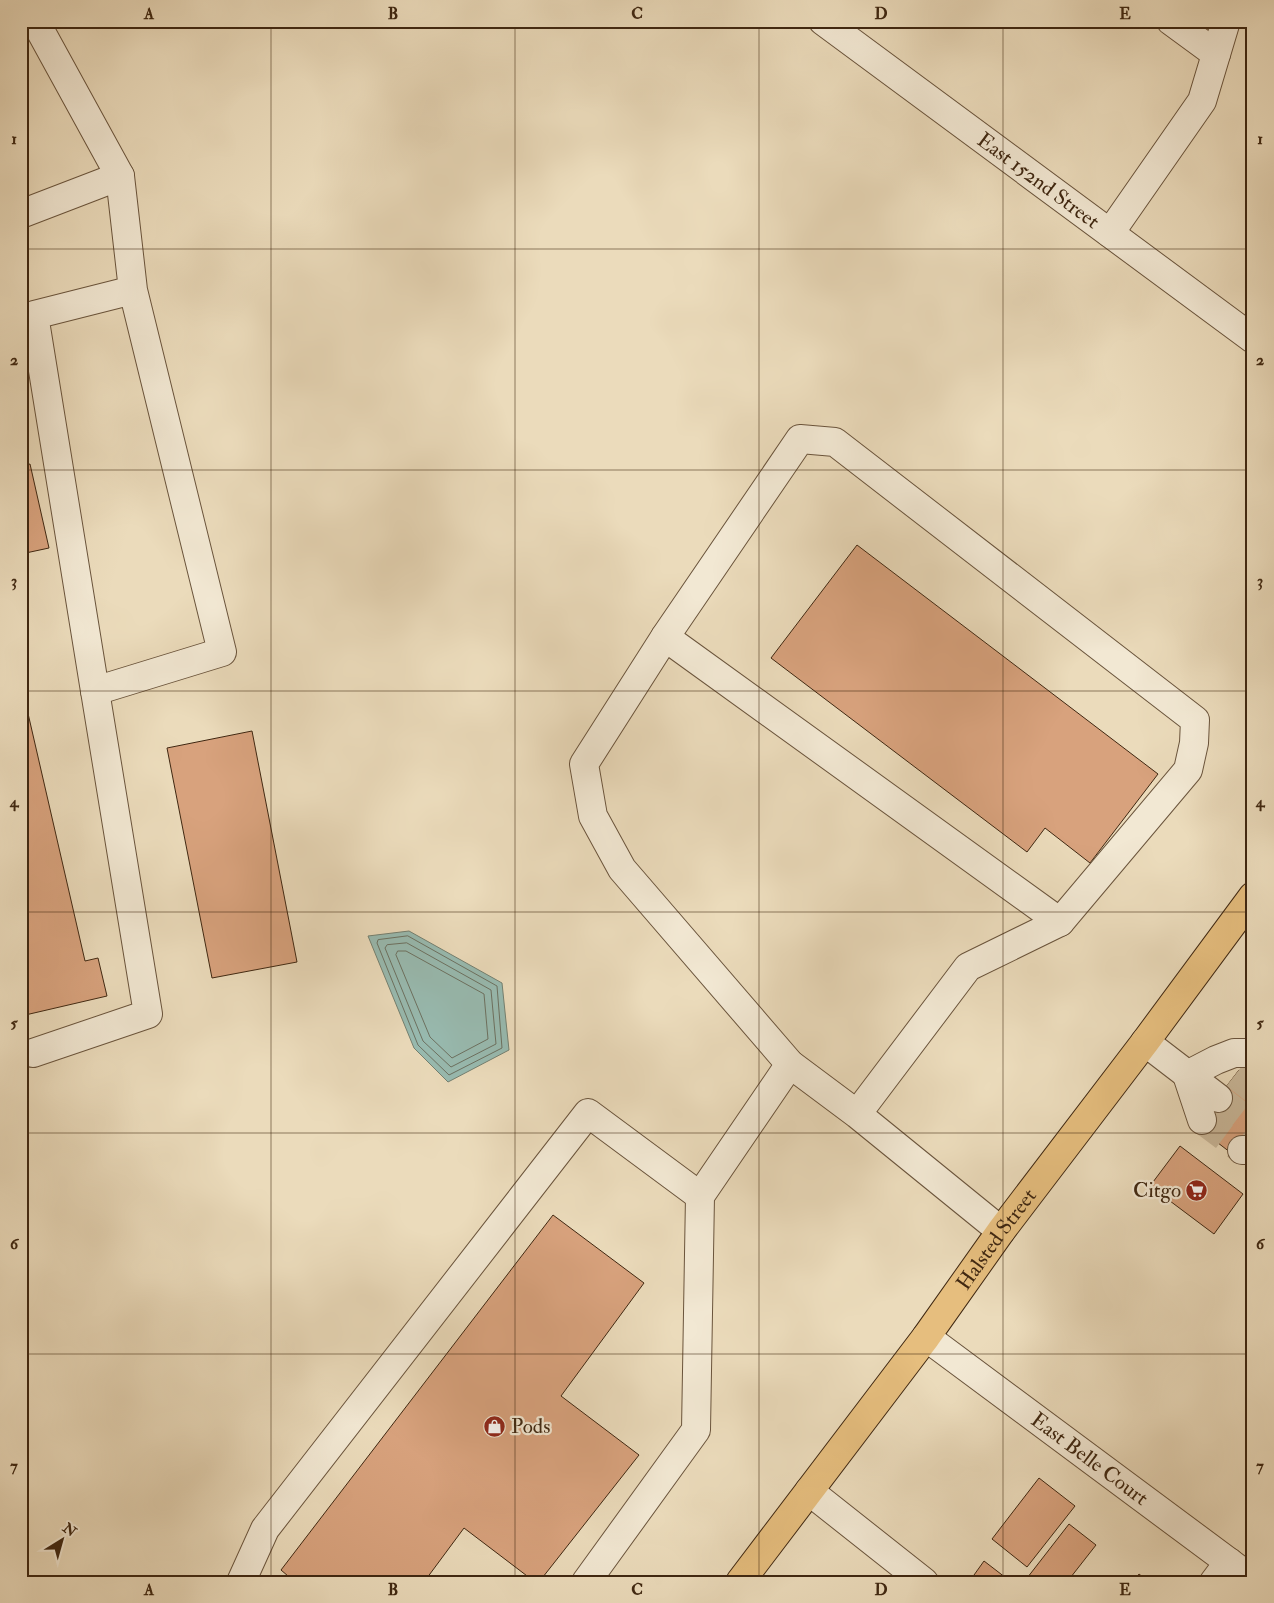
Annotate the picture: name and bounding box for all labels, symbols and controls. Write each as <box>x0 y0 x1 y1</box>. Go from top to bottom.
text: A <box>143 4 155 24</box>
text: B <box>388 4 398 24</box>
text: C <box>631 4 643 24</box>
text: D <box>874 4 888 24</box>
text: E <box>1119 4 1131 24</box>
street label: East 152nd Street <box>972 126 1105 235</box>
text: 1 <box>11 129 17 149</box>
text: 1 <box>1257 129 1263 149</box>
text: 2 <box>10 350 18 370</box>
text: 2 <box>1256 350 1264 370</box>
text: 3 <box>11 571 17 591</box>
text: 3 <box>1257 571 1263 591</box>
text: 4 <box>9 792 20 812</box>
text: 4 <box>1255 792 1266 812</box>
text: 5 <box>10 1013 18 1033</box>
text: 5 <box>1256 1013 1264 1033</box>
place label: Citgo <box>1133 1177 1181 1204</box>
supermarket icon: Citgo <box>1185 1178 1209 1202</box>
street label: Halsted Street <box>950 1183 1042 1295</box>
text: 6 <box>10 1234 20 1254</box>
text: 6 <box>1256 1234 1266 1254</box>
street label: East Belle Court <box>1026 1406 1154 1511</box>
place label: Pods <box>511 1413 550 1440</box>
shop icon: Pods <box>483 1414 507 1438</box>
text: 7 <box>10 1456 18 1476</box>
text: 7 <box>1256 1456 1264 1476</box>
north arrow <box>38 1516 88 1566</box>
text: N <box>59 1519 80 1541</box>
text: A <box>143 1580 155 1600</box>
text: B <box>388 1580 398 1600</box>
text: C <box>631 1580 643 1600</box>
text: D <box>874 1580 888 1600</box>
text: E <box>1119 1580 1131 1600</box>

